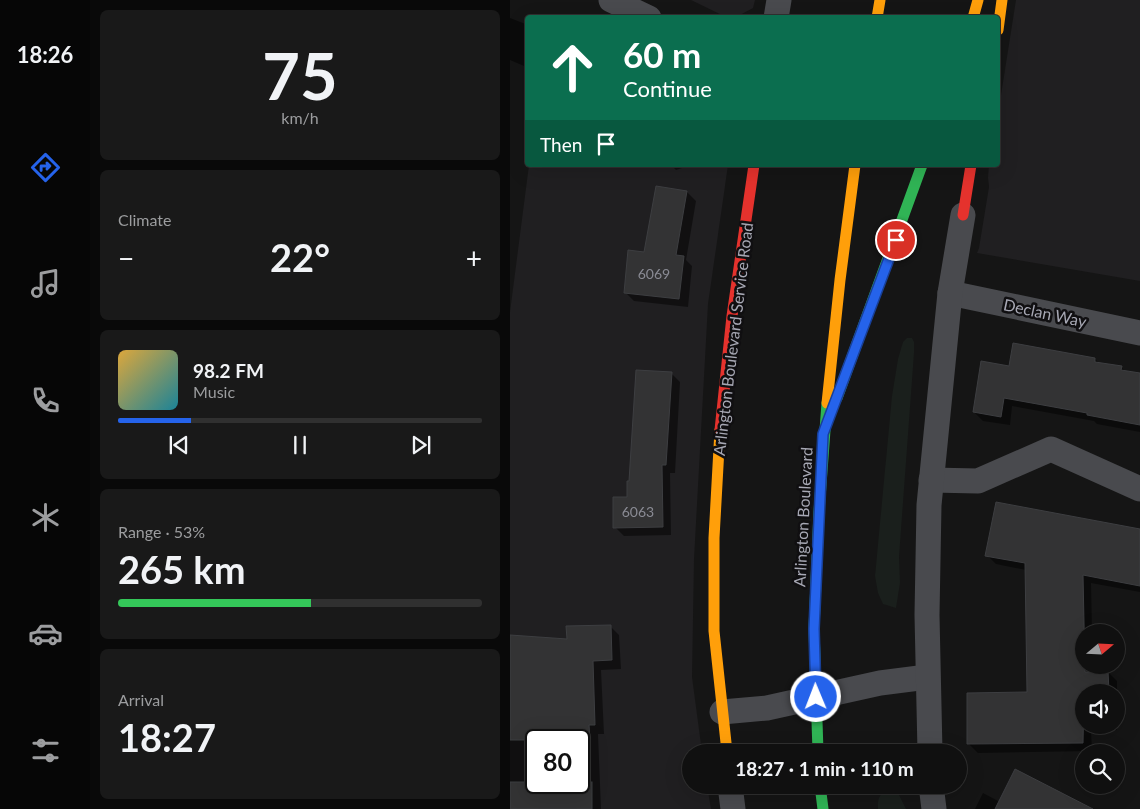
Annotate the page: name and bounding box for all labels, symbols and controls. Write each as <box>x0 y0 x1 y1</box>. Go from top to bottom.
text: 60 m <box>623 33 701 75</box>
icon: ahead <box>540 35 605 100</box>
text: 75 <box>262 36 338 114</box>
text: 18:26 <box>17 41 73 68</box>
text: Continue <box>623 75 712 102</box>
text: km/h <box>281 108 319 127</box>
icon: arrive <box>592 130 620 158</box>
text: Then <box>540 133 582 156</box>
icon: directions <box>28 150 63 185</box>
text: Climate <box>118 210 171 229</box>
pin <box>875 219 917 261</box>
street label: Arlington Boulevard Service Road <box>709 221 756 457</box>
icon: arrive <box>882 226 910 254</box>
text: 22° <box>270 234 330 280</box>
text: − <box>118 241 134 275</box>
text: + <box>466 241 482 275</box>
house number: 6069 <box>638 265 670 282</box>
icon: music <box>28 266 63 301</box>
street label: Declan Way <box>1002 294 1089 331</box>
text: 98.2 FM <box>193 359 264 382</box>
text: Music <box>193 382 235 401</box>
icon: phone <box>28 383 63 418</box>
icon: previous <box>165 431 193 459</box>
icon: pause <box>286 431 314 459</box>
icon: next <box>407 431 435 459</box>
street label: Arlington Boulevard <box>789 447 816 587</box>
icon: climate <box>28 500 63 535</box>
house number: 6063 <box>622 503 654 520</box>
text: Range · 53% <box>118 522 205 541</box>
text: 265 km <box>118 546 246 592</box>
icon: car <box>28 616 63 651</box>
north arrow <box>1075 624 1125 674</box>
map controls <box>1075 624 1125 794</box>
position arrow <box>789 670 841 722</box>
button: sound <box>1075 684 1125 734</box>
text: Arrival <box>118 690 164 709</box>
text: 18:27 <box>118 714 216 760</box>
speed limit sign: 80 <box>525 729 590 794</box>
icon: filters <box>28 733 63 768</box>
button: search <box>1075 744 1125 794</box>
text: 18:27 · 1 min · 110 m <box>735 757 914 780</box>

